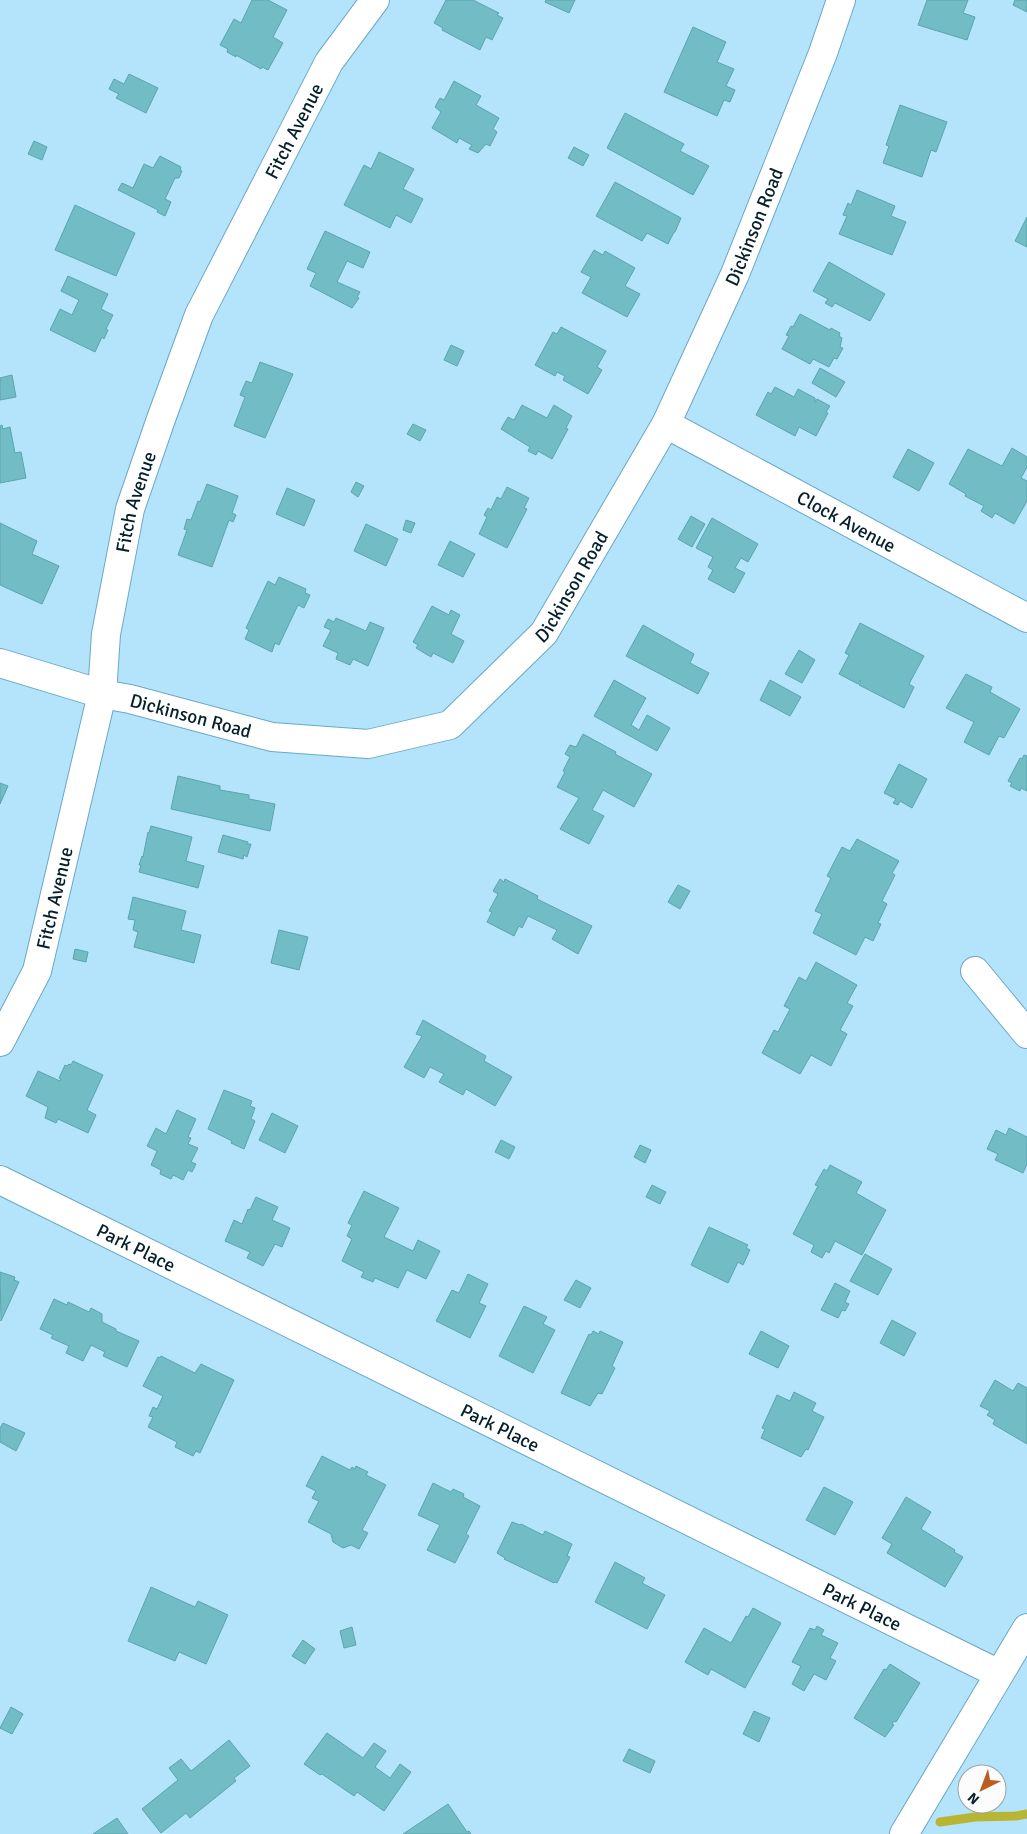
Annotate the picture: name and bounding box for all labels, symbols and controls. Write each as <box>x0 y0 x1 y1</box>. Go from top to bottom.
street label: Fitch Avenue <box>260 79 329 183</box>
street label: Dickinson Road <box>720 165 789 290</box>
street label: Fitch Avenue <box>111 448 162 555</box>
street label: Clock Avenue <box>792 486 900 558</box>
street label: Dickinson Road <box>530 527 614 648</box>
street label: Dickinson Road <box>127 689 254 744</box>
street label: Fitch Avenue <box>31 845 79 952</box>
street label: Park Place <box>92 1219 179 1278</box>
street label: Park Place <box>456 1399 543 1458</box>
street label: Park Place <box>818 1578 905 1637</box>
north arrow <box>957 1764 1007 1814</box>
text: N <box>964 1789 983 1808</box>

